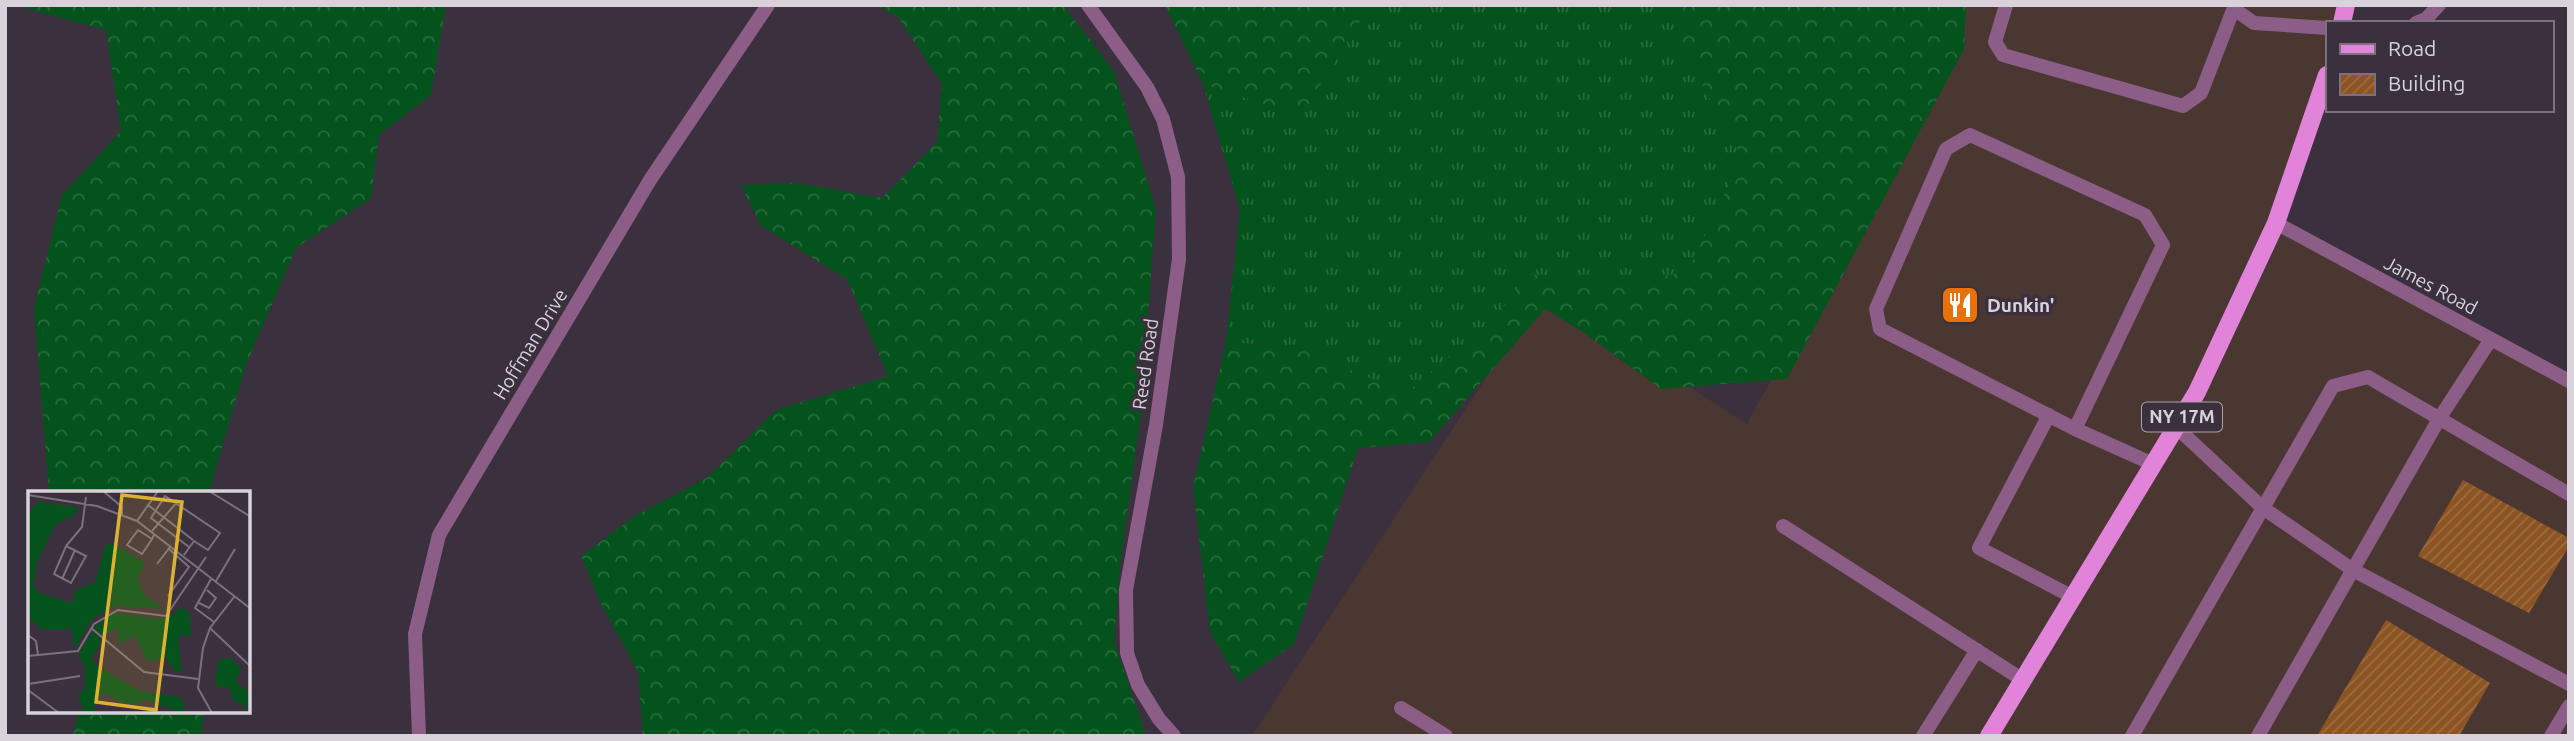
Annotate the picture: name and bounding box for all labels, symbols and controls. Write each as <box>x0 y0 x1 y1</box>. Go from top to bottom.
legend <box>2326 21 2553 112</box>
text: Road <box>2388 36 2436 60</box>
text: Building <box>2388 71 2465 95</box>
street label: James Road <box>2381 251 2481 319</box>
restaurant icon: Dunkin' <box>1939 284 1981 326</box>
street label: Hoffman Drive <box>488 285 572 403</box>
place label: Dunkin' <box>1987 294 2054 316</box>
street label: Reed Road <box>1128 317 1162 411</box>
road number: NY 17M <box>2142 402 2222 432</box>
inset map <box>28 491 250 713</box>

